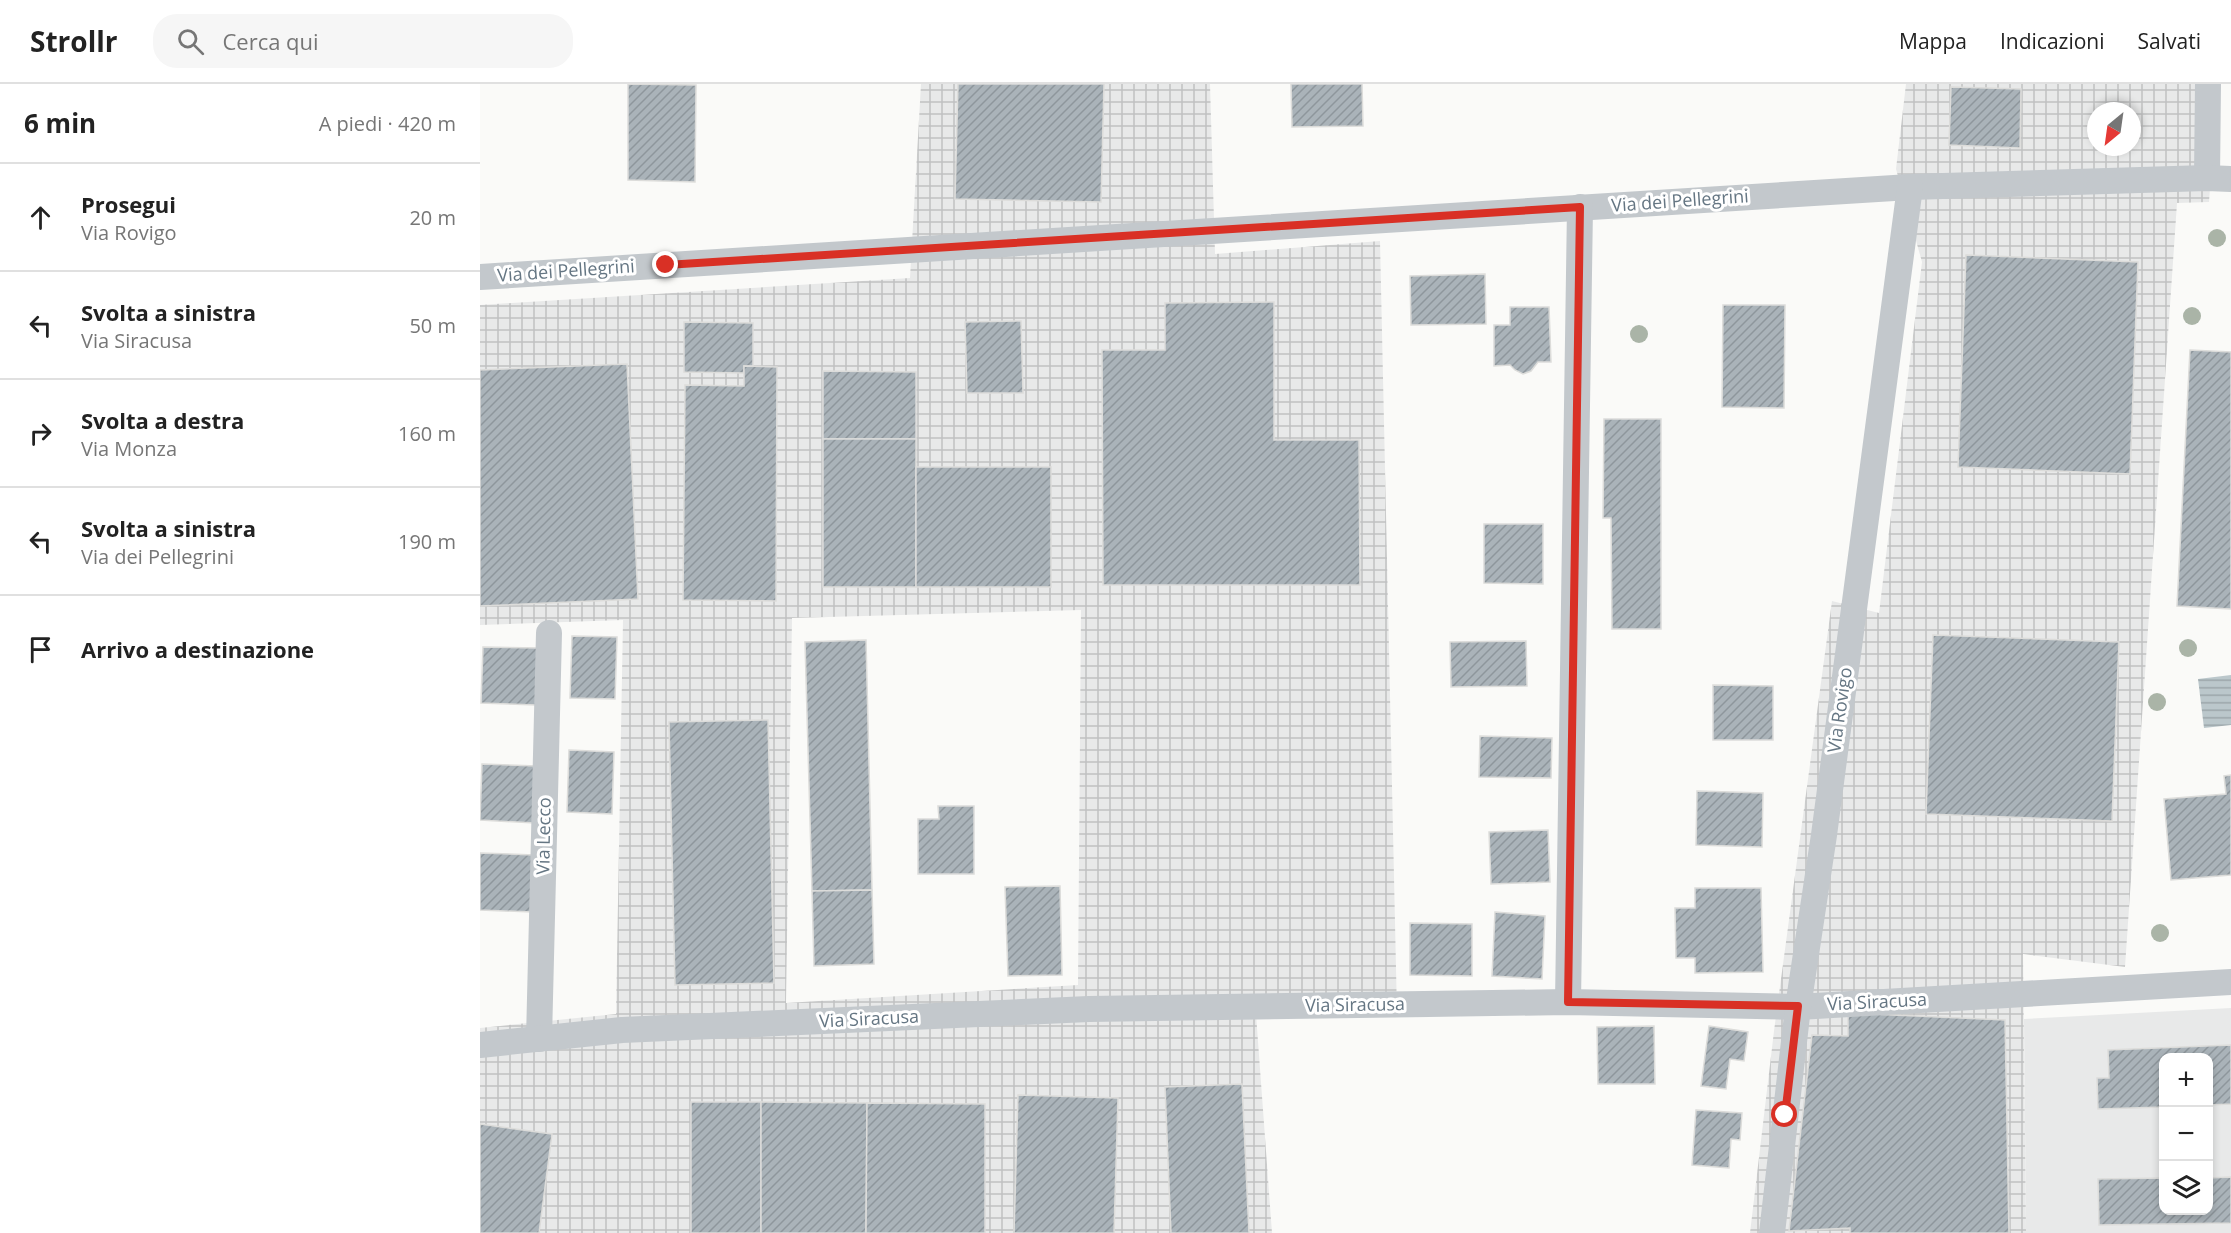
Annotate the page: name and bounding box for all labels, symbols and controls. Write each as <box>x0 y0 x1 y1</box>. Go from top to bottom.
search box <box>153 14 573 68</box>
text: Strollr <box>30 22 117 60</box>
icon: search <box>174 25 207 58</box>
text: Cerca qui <box>222 26 319 56</box>
text: Mappa <box>1899 27 1967 55</box>
text: Indicazioni <box>2000 27 2105 55</box>
text: Salvati <box>2138 27 2201 55</box>
north arrow <box>2087 102 2141 156</box>
text: 6 min <box>24 105 96 141</box>
text: A piedi · 420 m <box>319 110 456 137</box>
street label: Via dei Pellegrini <box>1610 183 1749 217</box>
text: Prosegui <box>81 189 176 219</box>
icon: ahead <box>24 201 57 234</box>
text: 20 m <box>409 204 456 231</box>
text: Via Rovigo <box>81 219 177 246</box>
route end <box>652 251 678 277</box>
street label: Via dei Pellegrini <box>496 253 635 287</box>
text: Svolta a sinistra <box>81 297 256 327</box>
icon: left <box>24 309 57 342</box>
text: 50 m <box>409 312 456 339</box>
text: Via Siracusa <box>81 327 192 354</box>
text: Svolta a destra <box>81 405 244 435</box>
icon: right <box>24 417 57 450</box>
text: 160 m <box>398 420 456 447</box>
text: Via Monza <box>81 435 177 462</box>
text: Svolta a sinistra <box>81 513 256 543</box>
icon: left <box>24 525 57 558</box>
text: 190 m <box>398 528 456 555</box>
text: Via dei Pellegrini <box>81 543 234 570</box>
icon: arrive <box>24 633 57 666</box>
text: Arrivo a destinazione <box>81 634 314 664</box>
street label: Via Rovigo <box>1821 666 1857 754</box>
street label: Via Lecco <box>530 797 556 875</box>
street label: Via Siracusa <box>1826 986 1927 1016</box>
street label: Via Siracusa <box>1305 991 1405 1017</box>
street label: Via Siracusa <box>818 1003 919 1033</box>
map controls <box>2159 1053 2213 1215</box>
button: + <box>2159 1053 2213 1107</box>
route start <box>1771 1101 1797 1127</box>
button: − <box>2159 1107 2213 1161</box>
button: layers <box>2159 1161 2213 1215</box>

